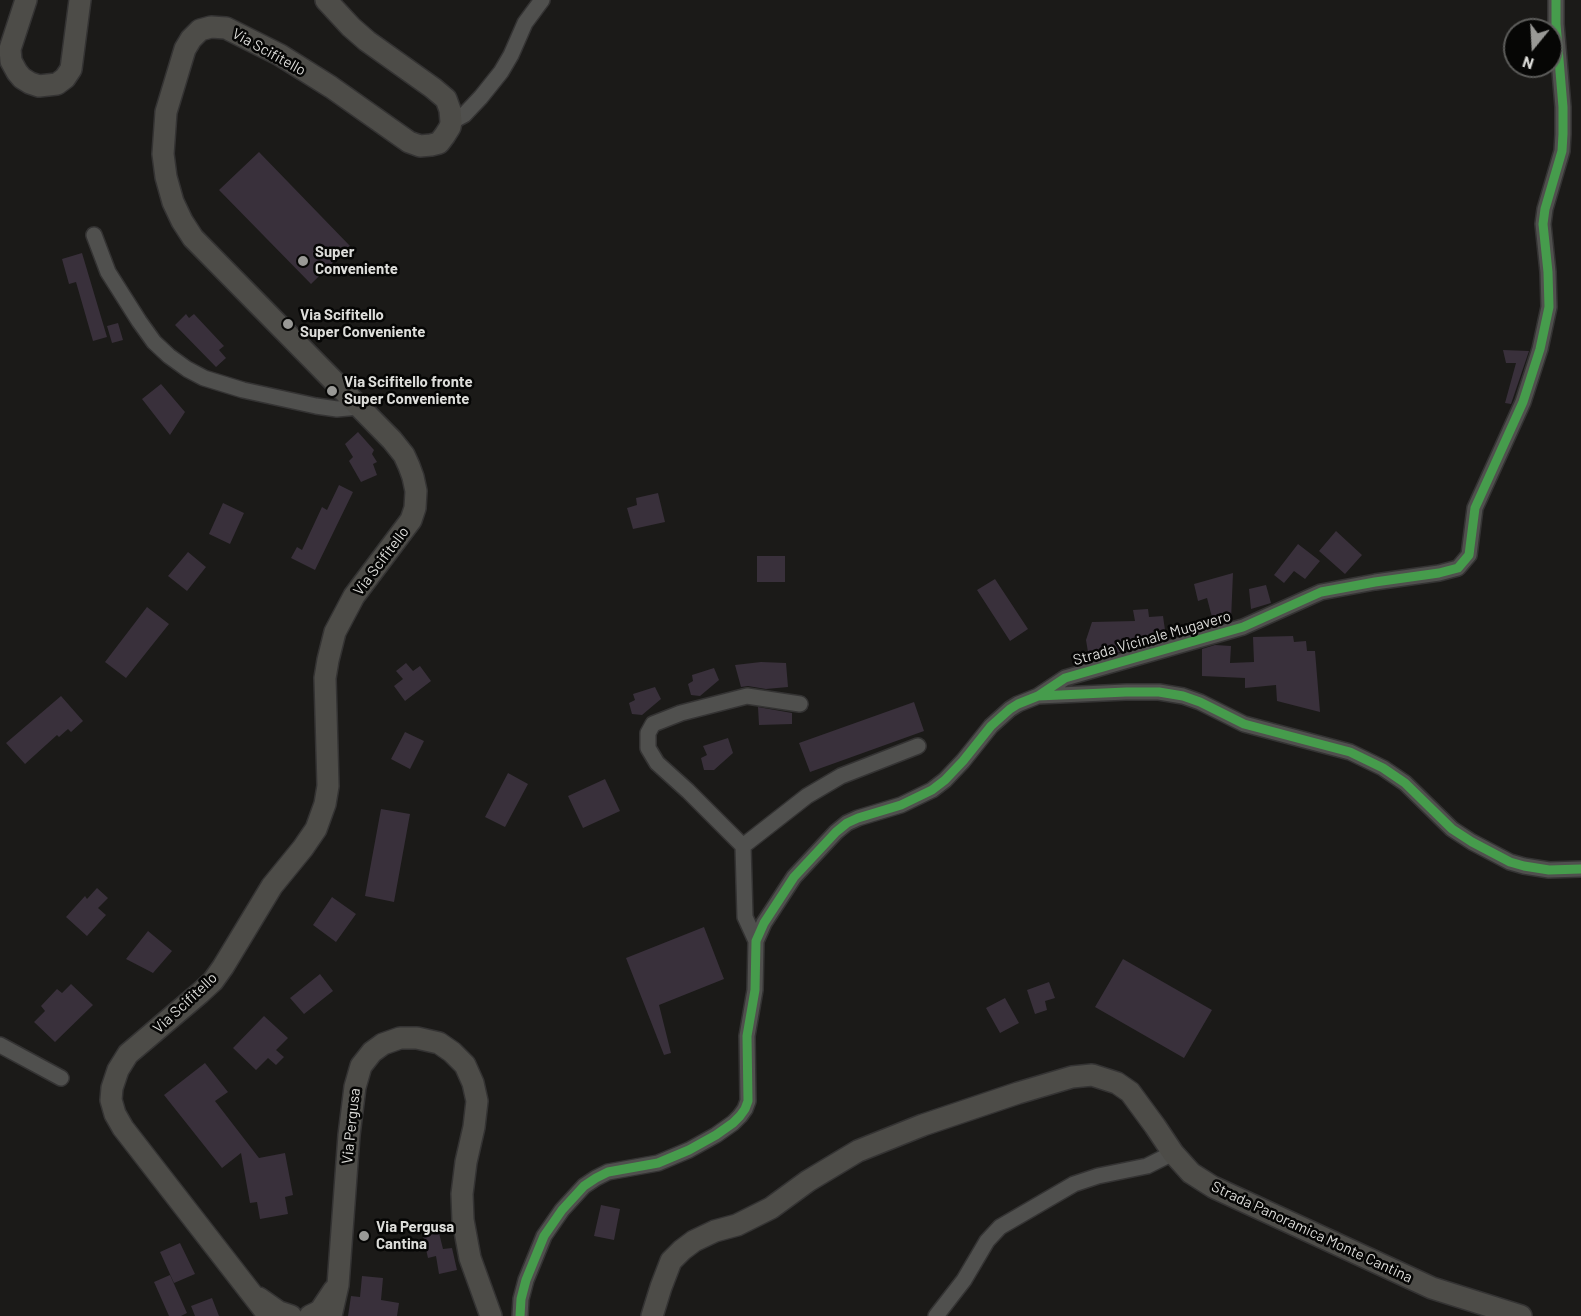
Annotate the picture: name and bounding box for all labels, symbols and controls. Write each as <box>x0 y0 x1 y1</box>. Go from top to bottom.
north arrow <box>1503 18 1563 78</box>
street label: Via Scifitello <box>229 24 309 80</box>
text: N <box>1520 53 1536 74</box>
place label: Super Conveniente <box>315 243 398 278</box>
marker: Super Conveniente <box>296 254 310 268</box>
place label: Via Scifitello Super Conveniente <box>300 306 426 341</box>
marker: Via Scifitello Super Conveniente <box>281 317 295 331</box>
place label: Via Scifitello fronte Super Conveniente <box>344 373 473 408</box>
marker: Via Scifitello fronte Super Conveniente <box>325 384 339 398</box>
street label: Via Scifitello <box>349 523 413 599</box>
street label: Strada Vicinale Mugavero <box>1071 607 1233 669</box>
street label: Via Scifitello <box>149 969 221 1037</box>
street label: Via Pergusa <box>338 1087 364 1165</box>
street label: Strada Panoramica Monte Cantina <box>1209 1177 1415 1287</box>
place label: Via Pergusa Cantina <box>376 1218 454 1253</box>
marker: Via Pergusa Cantina <box>357 1229 371 1243</box>

